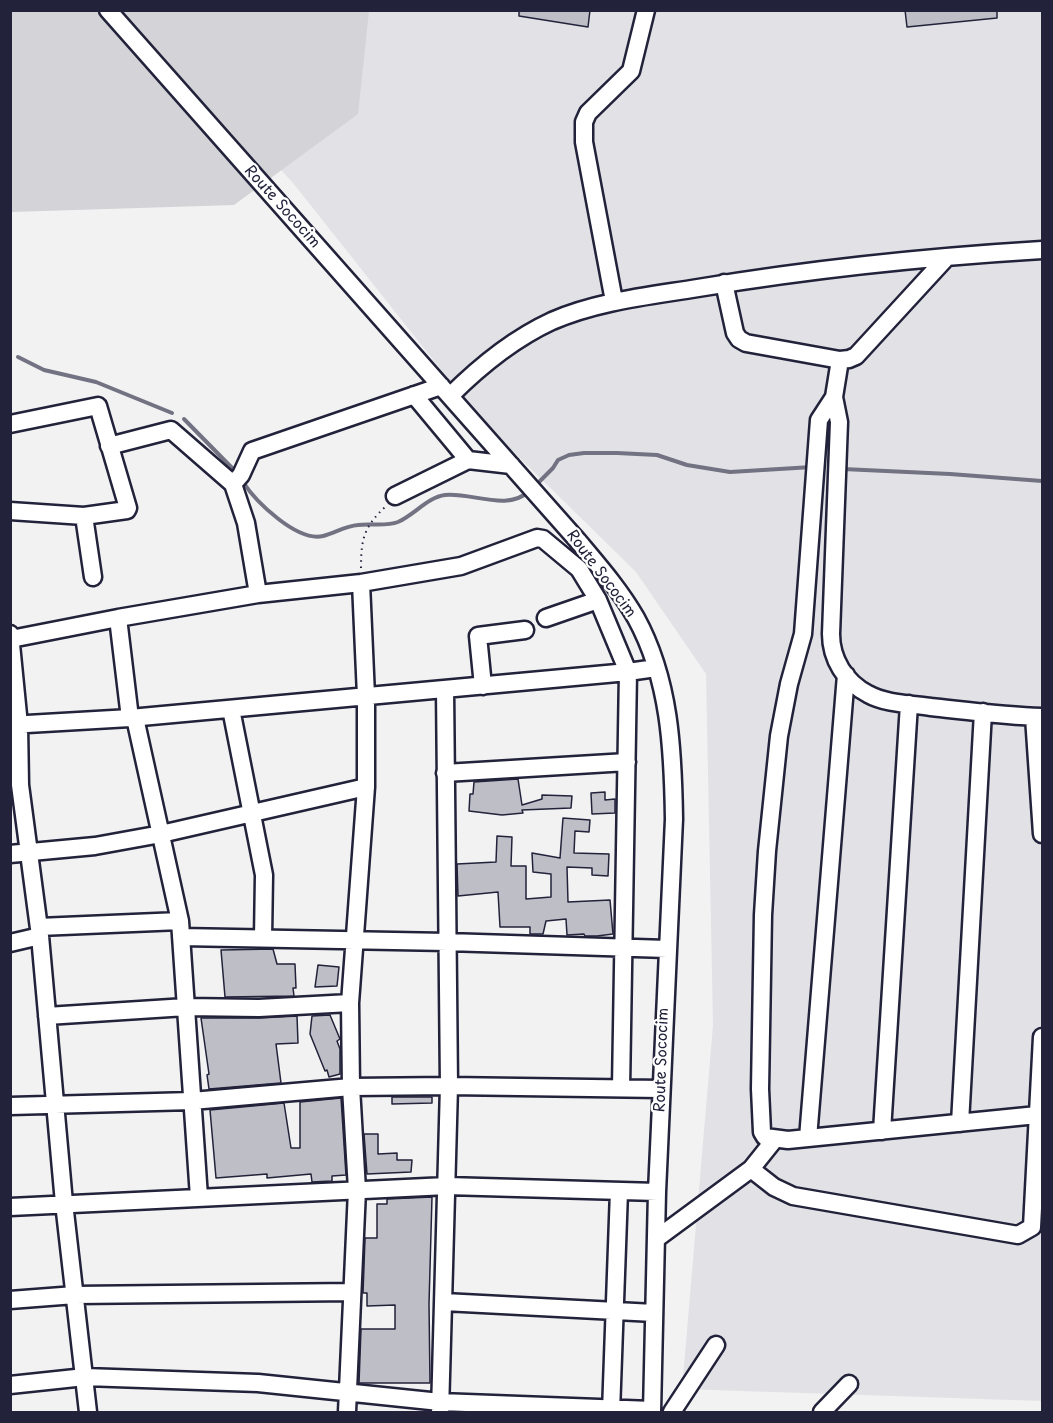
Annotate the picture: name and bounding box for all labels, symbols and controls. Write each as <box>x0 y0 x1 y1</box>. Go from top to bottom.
street label: Route Sococim <box>240 162 324 252</box>
street label: Route Sococim <box>562 527 640 621</box>
street label: Route Sococim <box>651 1007 673 1113</box>

